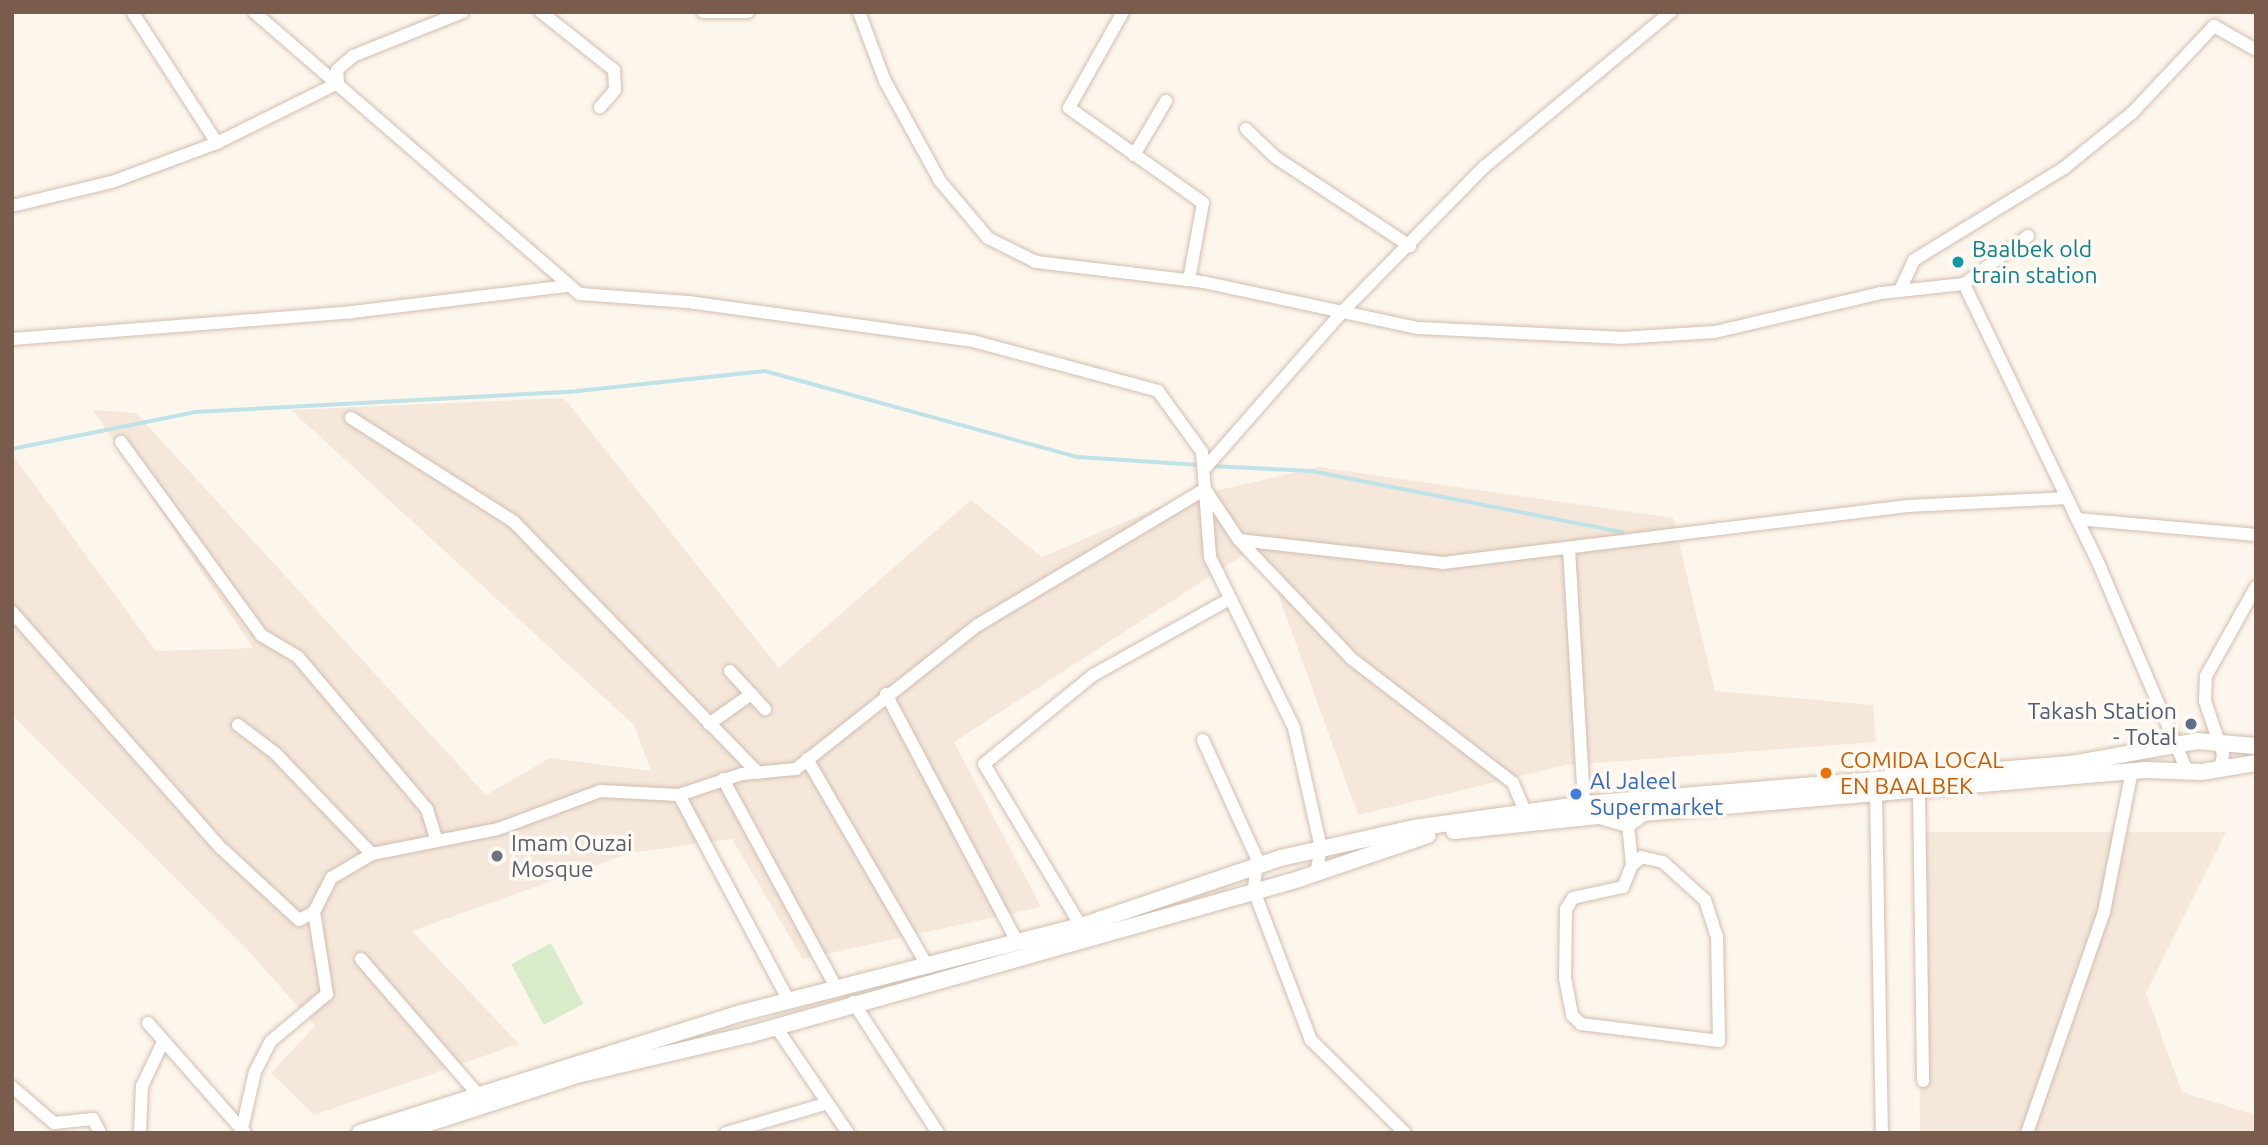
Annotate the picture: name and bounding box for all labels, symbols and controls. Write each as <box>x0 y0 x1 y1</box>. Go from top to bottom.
place label: Baalbek old train station <box>1972 235 2098 289</box>
marker: Baalbek old train station <box>1950 254 1966 270</box>
place label: Takash Station - Total <box>2027 697 2177 751</box>
marker: Takash Station - Total <box>2183 716 2199 732</box>
place label: COMIDA LOCAL EN BAALBEK <box>1840 746 2004 800</box>
marker: COMIDA LOCAL EN BAALBEK <box>1818 765 1834 781</box>
place label: Al Jaleel Supermarket <box>1590 767 1723 821</box>
marker: Al Jaleel Supermarket <box>1568 786 1584 802</box>
place label: Imam Ouzai Mosque <box>511 829 633 883</box>
marker: Imam Ouzai Mosque <box>489 848 505 864</box>

